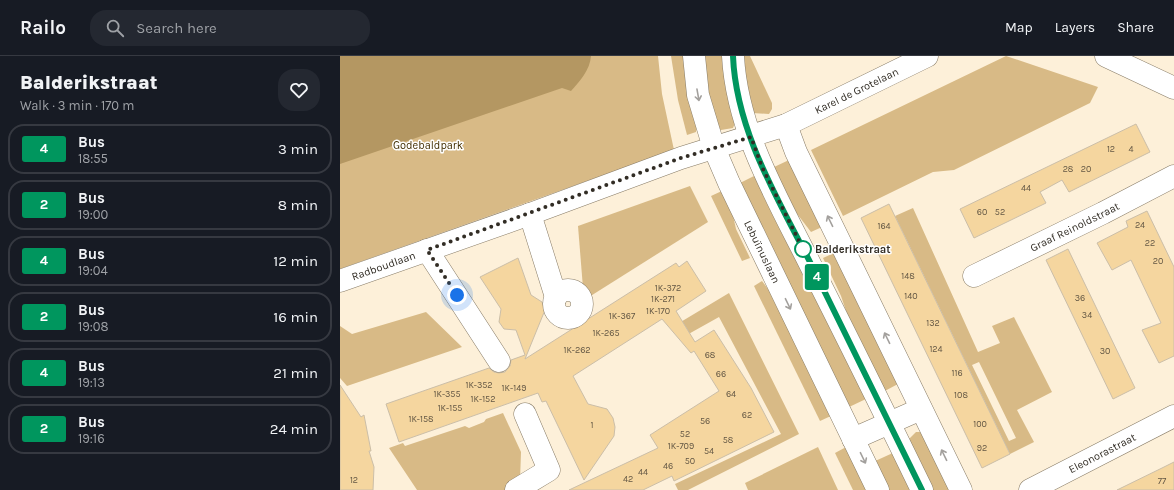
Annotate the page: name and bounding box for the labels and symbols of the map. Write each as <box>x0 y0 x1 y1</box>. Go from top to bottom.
street label: Karel de Grotelaan <box>813 65 901 117</box>
one-way arrow <box>695 88 703 101</box>
park label: Godebaldpark <box>393 139 463 152</box>
house number: 12 <box>1107 144 1115 154</box>
house number: 4 <box>1128 144 1134 154</box>
house number: 28 <box>1063 164 1074 174</box>
house number: 20 <box>1081 164 1091 174</box>
house number: 44 <box>1021 183 1031 193</box>
street label: Graaf Reinoldstraat <box>1028 200 1122 255</box>
house number: 60 <box>977 207 987 217</box>
house number: 52 <box>995 207 1005 217</box>
one-way arrow <box>826 215 833 227</box>
street label: Lebuïnuslaan <box>741 218 783 285</box>
house number: 24 <box>1135 220 1145 230</box>
house number: 164 <box>877 221 891 231</box>
house number: 22 <box>1145 238 1155 248</box>
marker: Balderikstraat <box>794 240 812 258</box>
place label: Balderikstraat <box>815 243 891 256</box>
street label: Radboudlaan <box>350 249 417 283</box>
house number: 20 <box>1153 256 1163 266</box>
line badge: 4 <box>804 264 830 290</box>
house number: 148 <box>901 271 915 281</box>
house number: 1K-372 <box>655 283 681 293</box>
your location <box>447 285 467 305</box>
house number: 140 <box>904 291 918 301</box>
house number: 36 <box>1075 293 1085 303</box>
house number: 1K-271 <box>651 294 675 304</box>
one-way arrow <box>784 298 792 310</box>
house number: 1K-170 <box>646 306 670 316</box>
house number: 34 <box>1082 310 1092 320</box>
house number: 1K-367 <box>609 311 636 321</box>
house number: 132 <box>926 318 940 328</box>
house number: 1K-265 <box>592 328 620 338</box>
one-way arrow <box>883 332 890 344</box>
house number: 124 <box>929 344 943 354</box>
house number: 1K-262 <box>563 345 591 355</box>
house number: 30 <box>1100 346 1110 356</box>
house number: 68 <box>705 350 716 360</box>
house number: 116 <box>951 368 963 378</box>
house number: 66 <box>716 369 726 379</box>
house number: 1K-352 <box>465 380 493 390</box>
house number: 1K-149 <box>502 383 526 393</box>
house number: 1K-355 <box>433 389 461 399</box>
house number: 64 <box>726 389 736 399</box>
house number: 108 <box>954 390 968 400</box>
house number: 1K-152 <box>471 394 495 404</box>
house number: 1K-155 <box>438 403 462 413</box>
house number: 62 <box>742 410 752 420</box>
house number: 1K-158 <box>408 414 434 424</box>
house number: 56 <box>700 416 710 426</box>
house number: 100 <box>973 419 987 429</box>
house number: 1 <box>591 420 594 430</box>
house number: 52 <box>680 429 690 439</box>
street label: Eleonorastraat <box>1066 431 1138 476</box>
house number: 58 <box>723 435 734 445</box>
house number: 1K-709 <box>668 441 694 451</box>
house number: 92 <box>977 443 987 453</box>
house number: 54 <box>704 446 714 456</box>
one-way arrow <box>940 449 947 461</box>
one-way arrow <box>860 452 867 464</box>
house number: 50 <box>685 456 695 466</box>
house number: 46 <box>663 461 673 471</box>
house number: 44 <box>638 467 648 477</box>
house number: 42 <box>623 474 633 484</box>
house number: 12 <box>350 475 358 485</box>
house number: 77 <box>1158 476 1167 486</box>

